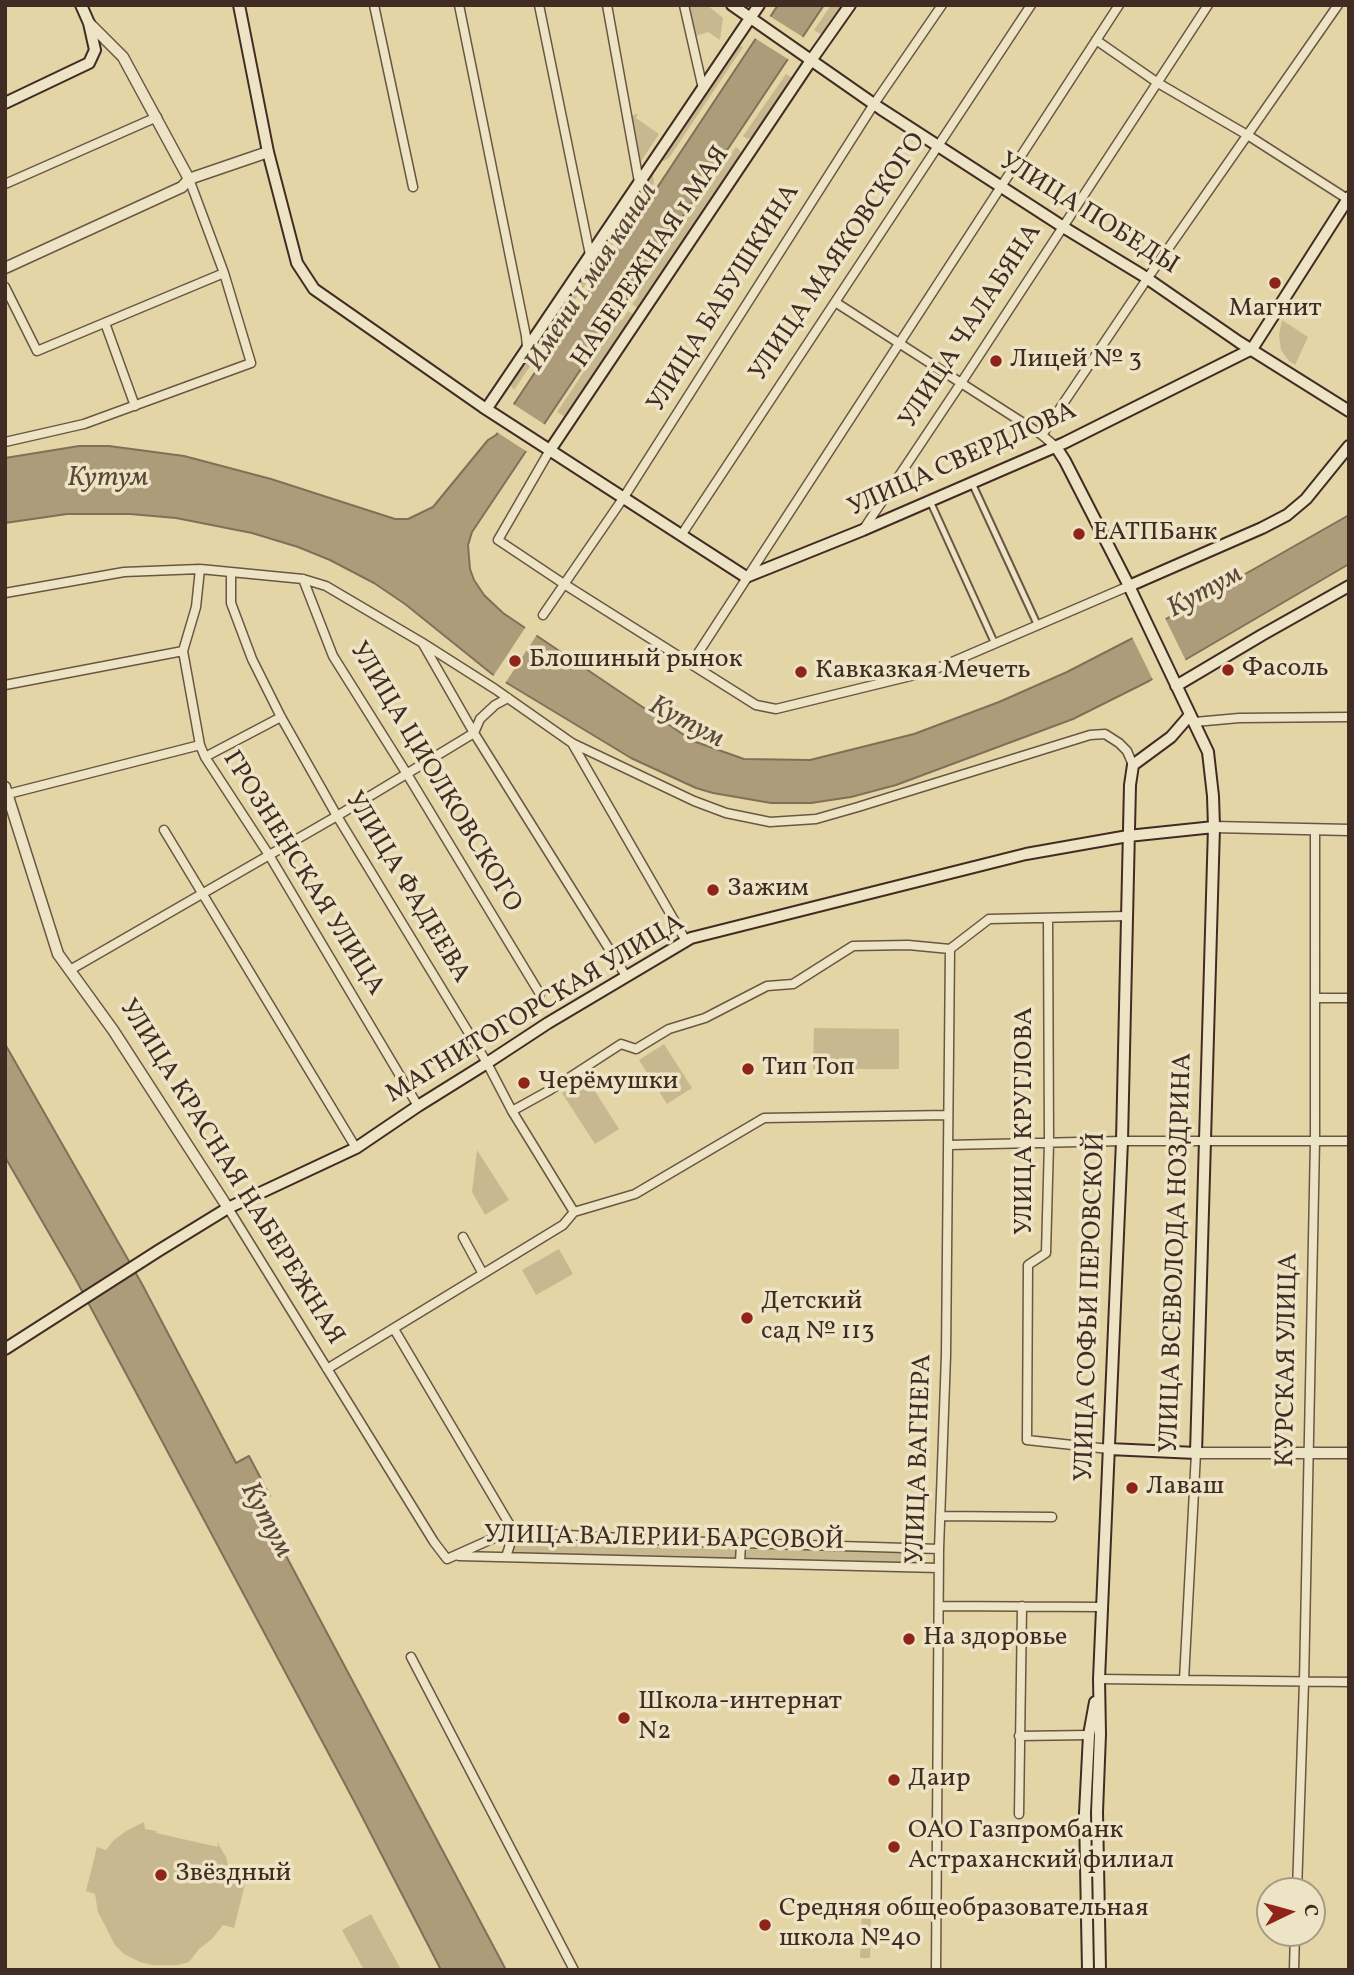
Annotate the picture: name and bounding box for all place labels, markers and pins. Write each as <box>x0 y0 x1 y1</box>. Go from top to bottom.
marker: Магнит <box>1267 275 1283 291</box>
place label: Магнит <box>1228 294 1322 326</box>
place label: Лицей № 3 <box>1010 345 1142 377</box>
marker: Лицей № 3 <box>988 353 1004 369</box>
place label: ЕАТПБанк <box>1093 518 1217 550</box>
marker: ЕАТПБанк <box>1071 526 1087 542</box>
place label: Блошиный рынок <box>529 645 742 677</box>
marker: Блошиный рынок <box>507 653 523 669</box>
place label: Фасоль <box>1242 654 1329 686</box>
place label: Кавказкая Мечеть <box>815 656 1031 688</box>
marker: Фасоль <box>1220 662 1236 678</box>
marker: Кавказкая Мечеть <box>793 664 809 680</box>
place label: Зажим <box>727 874 809 906</box>
marker: Зажим <box>705 882 721 898</box>
place label: Тип Топ <box>762 1053 855 1085</box>
marker: Тип Топ <box>740 1061 756 1077</box>
place label: Черёмушки <box>538 1067 678 1099</box>
marker: Черёмушки <box>516 1075 532 1091</box>
place label: Детский сад № 113 <box>761 1287 875 1348</box>
marker: Детский сад № 113 <box>739 1310 755 1326</box>
place label: Лаваш <box>1146 1472 1224 1504</box>
marker: Лаваш <box>1124 1480 1140 1496</box>
place label: На здоровье <box>923 1623 1067 1655</box>
marker: На здоровье <box>901 1631 917 1647</box>
place label: Школа-интернат N2 <box>638 1687 842 1748</box>
marker: Школа-интернат N2 <box>616 1710 632 1726</box>
place label: Даир <box>908 1764 971 1796</box>
marker: Даир <box>886 1772 902 1788</box>
place label: ОАО Газпромбанк Астраханский филиал <box>908 1816 1174 1878</box>
marker: ОАО Газпромбанк Астраханский филиал <box>886 1839 902 1855</box>
place label: Звёздный <box>175 1859 291 1891</box>
marker: Звёздный <box>153 1867 169 1883</box>
place label: Средняя общеобразовательная школа №40 <box>779 1894 1149 1955</box>
marker: Средняя общеобразовательная школа №40 <box>757 1917 773 1933</box>

